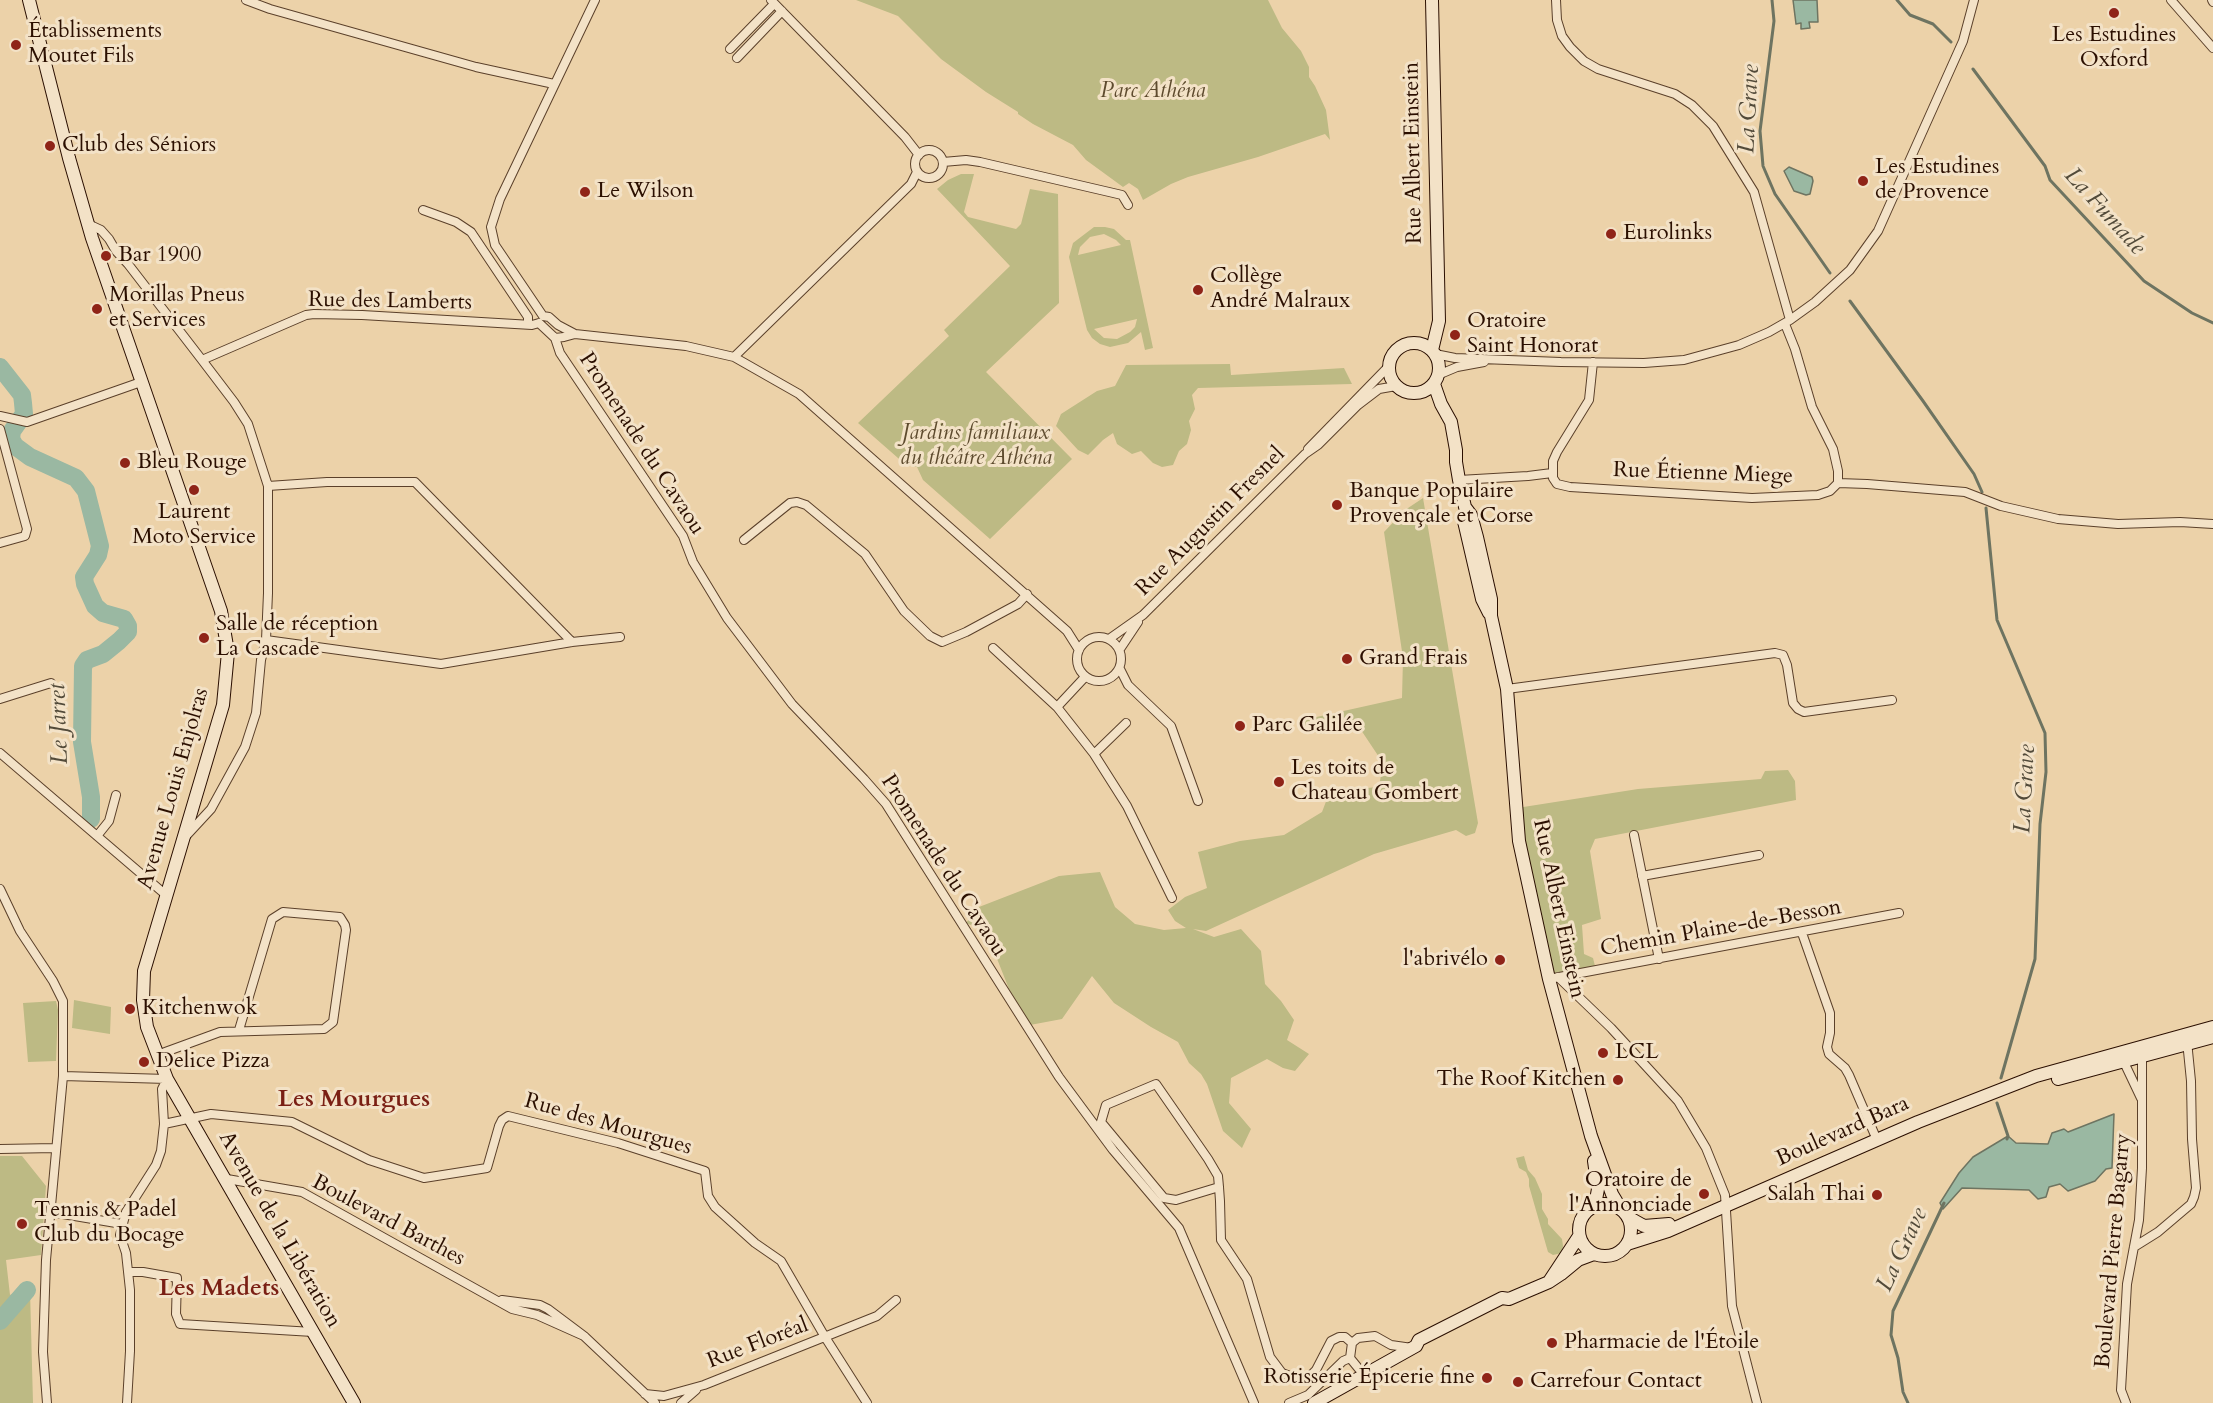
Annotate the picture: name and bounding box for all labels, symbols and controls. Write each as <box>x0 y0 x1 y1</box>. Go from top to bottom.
marker: Les Estudines Oxford <box>2107 6 2121 20</box>
place label: Établissements Moutet Fils <box>28 19 162 70</box>
place label: Les Estudines Oxford <box>2052 23 2176 74</box>
marker: Établissements Moutet Fils <box>9 38 23 52</box>
street label: Rue Albert Einstein <box>1399 62 1429 244</box>
water label: La Grave <box>1733 64 1767 154</box>
park label: Parc Athéna <box>1100 79 1206 105</box>
place label: Club des Séniors <box>62 133 216 159</box>
marker: Club des Séniors <box>43 139 57 153</box>
place label: Les Estudines de Provence <box>1875 155 1999 206</box>
water label: La Fumade <box>2057 162 2151 262</box>
marker: Les Estudines de Provence <box>1856 174 1870 188</box>
place label: Le Wilson <box>597 179 694 205</box>
marker: Le Wilson <box>578 185 592 199</box>
place label: Eurolinks <box>1623 221 1712 247</box>
marker: Eurolinks <box>1604 227 1618 241</box>
place label: Bar 1900 <box>118 243 201 269</box>
marker: Bar 1900 <box>99 249 113 263</box>
place label: Collège André Malraux <box>1210 264 1350 316</box>
place label: Morillas Pneus et Services <box>109 283 245 334</box>
marker: Collège André Malraux <box>1191 283 1205 297</box>
street label: Rue des Lamberts <box>308 287 472 317</box>
marker: Morillas Pneus et Services <box>90 302 104 316</box>
place label: Oratoire Saint Honorat <box>1467 309 1598 360</box>
marker: Oratoire Saint Honorat <box>1448 328 1462 342</box>
street label: Promenade du Cavaou <box>572 348 710 540</box>
park label: Jardins familiaux du théâtre Athéna <box>900 421 1052 472</box>
street label: Rue Augustin Fresnel <box>1131 442 1291 602</box>
place label: Bleu Rouge <box>137 450 247 476</box>
marker: Bleu Rouge <box>118 456 132 470</box>
street label: Rue Étienne Miege <box>1613 458 1793 490</box>
place label: Banque Populaire Provençale et Corse <box>1349 479 1534 530</box>
marker: Laurent Moto Service <box>187 483 201 497</box>
marker: Banque Populaire Provençale et Corse <box>1330 498 1344 512</box>
place label: Laurent Moto Service <box>132 500 256 552</box>
place label: Salle de réception La Cascade <box>216 612 379 664</box>
marker: Salle de réception La Cascade <box>197 631 211 645</box>
place label: Grand Frais <box>1359 646 1468 672</box>
marker: Grand Frais <box>1340 652 1354 666</box>
water label: Le Jarret <box>44 683 76 765</box>
street label: Avenue Louis Enjolras <box>133 685 215 893</box>
place label: Parc Galilée <box>1252 713 1363 739</box>
marker: Parc Galilée <box>1233 719 1247 733</box>
water label: La Grave <box>2009 744 2043 834</box>
place label: Les toits de Chateau Gombert <box>1291 756 1459 807</box>
street label: Promenade du Cavaou <box>874 770 1012 962</box>
marker: Les toits de Chateau Gombert <box>1272 775 1286 789</box>
street label: Rue Albert Einstein <box>1526 817 1590 1001</box>
street label: Chemin Plaine-de-Besson <box>1598 895 1844 963</box>
place label: l'abrivélo <box>1403 947 1488 973</box>
marker: l'abrivélo <box>1493 953 1507 967</box>
place label: Kitchenwok <box>142 996 257 1022</box>
marker: Kitchenwok <box>123 1002 137 1016</box>
place label: LCL <box>1615 1040 1658 1066</box>
marker: LCL <box>1596 1046 1610 1060</box>
place label: Delice Pizza <box>156 1049 270 1075</box>
marker: Delice Pizza <box>137 1055 151 1069</box>
place label: The Roof Kitchen <box>1436 1067 1606 1093</box>
marker: The Roof Kitchen <box>1611 1073 1625 1087</box>
district label: Les Mourgues <box>278 1086 430 1114</box>
street label: Rue des Mourgues <box>521 1089 695 1161</box>
street label: Boulevard Bara <box>1772 1091 1914 1173</box>
street label: Avenue de la Libération <box>212 1127 346 1333</box>
street label: Boulevard Pierre Bagarry <box>2091 1132 2137 1370</box>
place label: Oratoire de l'Annonciade <box>1569 1168 1692 1220</box>
street label: Boulevard Barthes <box>307 1170 469 1272</box>
place label: Salah Thai <box>1767 1182 1865 1208</box>
marker: Oratoire de l'Annonciade <box>1697 1187 1711 1201</box>
marker: Salah Thai <box>1870 1188 1884 1202</box>
place label: Tennis & Padel Club du Bocage <box>34 1198 185 1250</box>
water label: La Grave <box>1871 1204 1935 1296</box>
marker: Tennis & Padel Club du Bocage <box>15 1217 29 1231</box>
district label: Les Madets <box>159 1275 279 1303</box>
street label: Rue Floréal <box>704 1313 812 1375</box>
place label: Pharmacie de l'Étoile <box>1564 1330 1759 1356</box>
marker: Pharmacie de l'Étoile <box>1545 1336 1559 1350</box>
place label: Rotisserie Épicerie fine <box>1263 1365 1475 1391</box>
place label: Carrefour Contact <box>1530 1369 1702 1395</box>
marker: Rotisserie Épicerie fine <box>1480 1371 1494 1385</box>
marker: Carrefour Contact <box>1511 1375 1525 1389</box>

